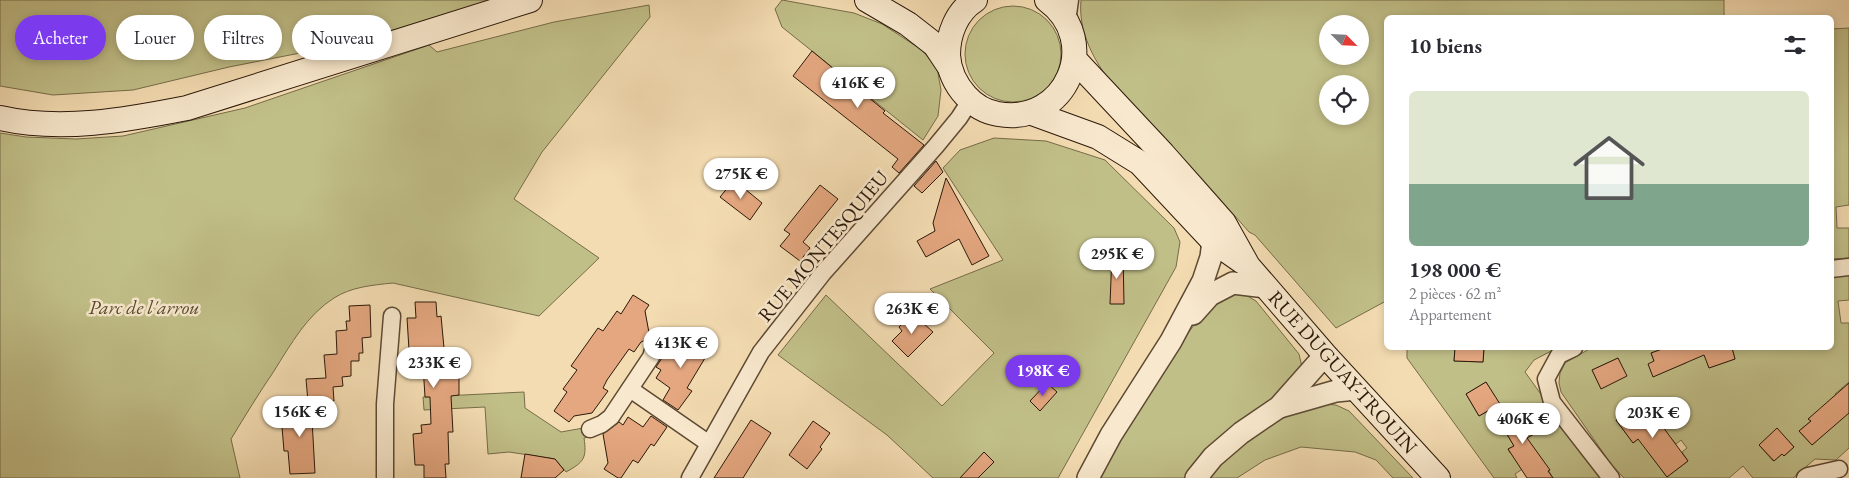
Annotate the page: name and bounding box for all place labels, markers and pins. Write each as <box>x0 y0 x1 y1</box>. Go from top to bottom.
pin: 416K € <box>817 66 899 109</box>
pin: 275K € <box>700 158 782 200</box>
pin: 295K € <box>1076 238 1158 280</box>
pin: 263K € <box>871 292 953 335</box>
pin: 413K € <box>640 326 722 369</box>
pin: 233K € <box>393 346 475 389</box>
pin: 198K € <box>1002 354 1084 397</box>
pin: 156K € <box>259 396 341 438</box>
pin: 203K € <box>1612 396 1694 439</box>
pin: 406K € <box>1482 402 1564 445</box>

